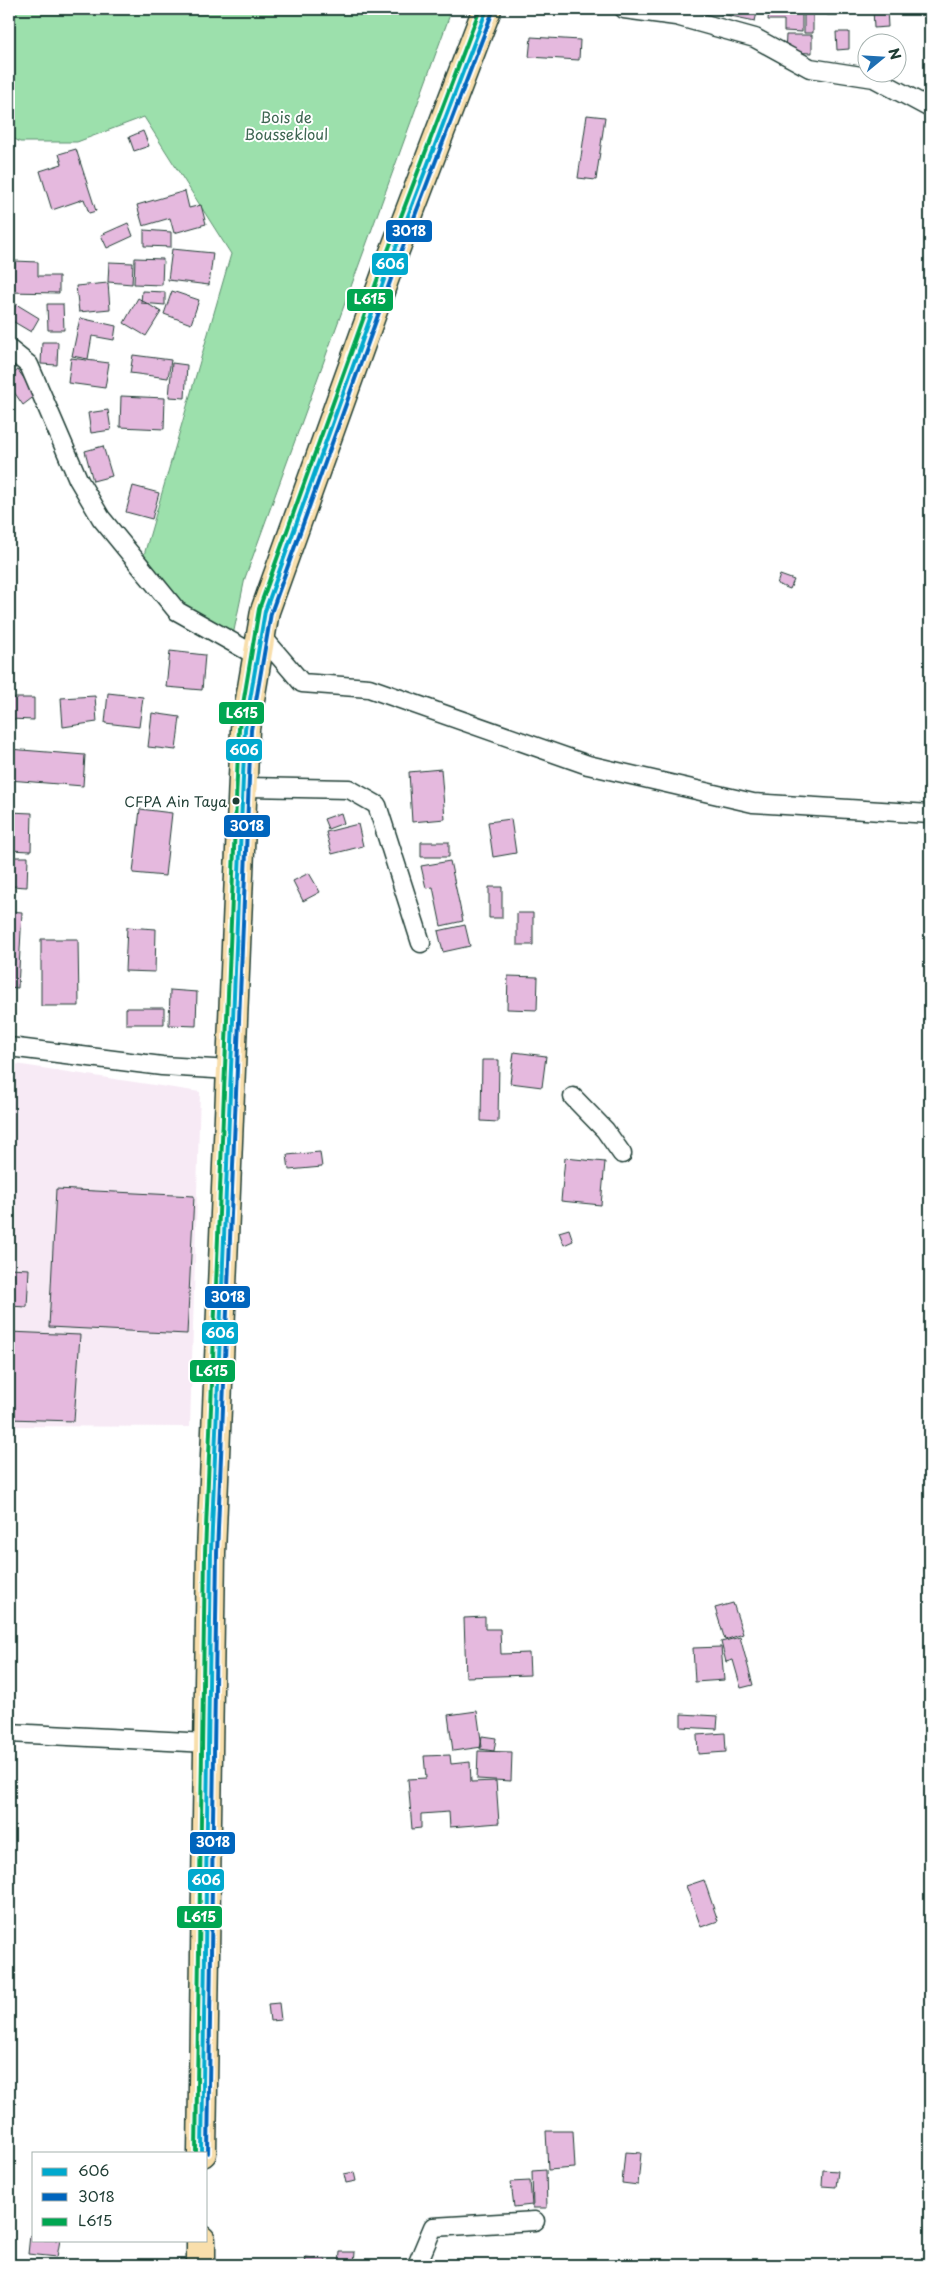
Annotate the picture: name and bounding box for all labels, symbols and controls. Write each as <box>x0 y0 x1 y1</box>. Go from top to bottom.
north arrow <box>856 32 906 82</box>
text: N <box>883 45 907 62</box>
park label: Bois de Boussekloul <box>244 105 328 145</box>
line badge: 3018 <box>385 219 433 243</box>
text: 3018 <box>392 220 427 241</box>
line badge: 606 <box>371 252 409 276</box>
text: 606 <box>375 253 405 274</box>
line badge: L615 <box>346 288 394 312</box>
text: L615 <box>354 288 386 309</box>
line badge: L615 <box>218 701 265 725</box>
text: L615 <box>226 702 258 723</box>
line badge: 606 <box>225 738 263 762</box>
text: 606 <box>229 739 259 760</box>
place label: CFPA Ain Taya <box>124 791 227 812</box>
marker: CFPA Ain Taya <box>231 796 241 806</box>
line badge: 3018 <box>223 814 271 838</box>
text: 3018 <box>230 815 265 836</box>
line badge: 3018 <box>204 1285 251 1309</box>
text: 3018 <box>211 1286 246 1307</box>
line badge: 606 <box>201 1321 239 1345</box>
text: 606 <box>205 1322 235 1343</box>
line badge: L615 <box>189 1359 236 1383</box>
text: L615 <box>196 1360 228 1381</box>
line badge: 3018 <box>189 1831 236 1855</box>
text: 3018 <box>196 1831 231 1852</box>
line badge: 606 <box>187 1868 225 1892</box>
text: 606 <box>191 1869 221 1890</box>
line badge: L615 <box>176 1905 223 1929</box>
text: L615 <box>184 1906 216 1927</box>
legend <box>32 2152 208 2242</box>
text: 606 <box>78 2158 109 2181</box>
text: 3018 <box>78 2184 115 2207</box>
text: L615 <box>78 2208 112 2231</box>

